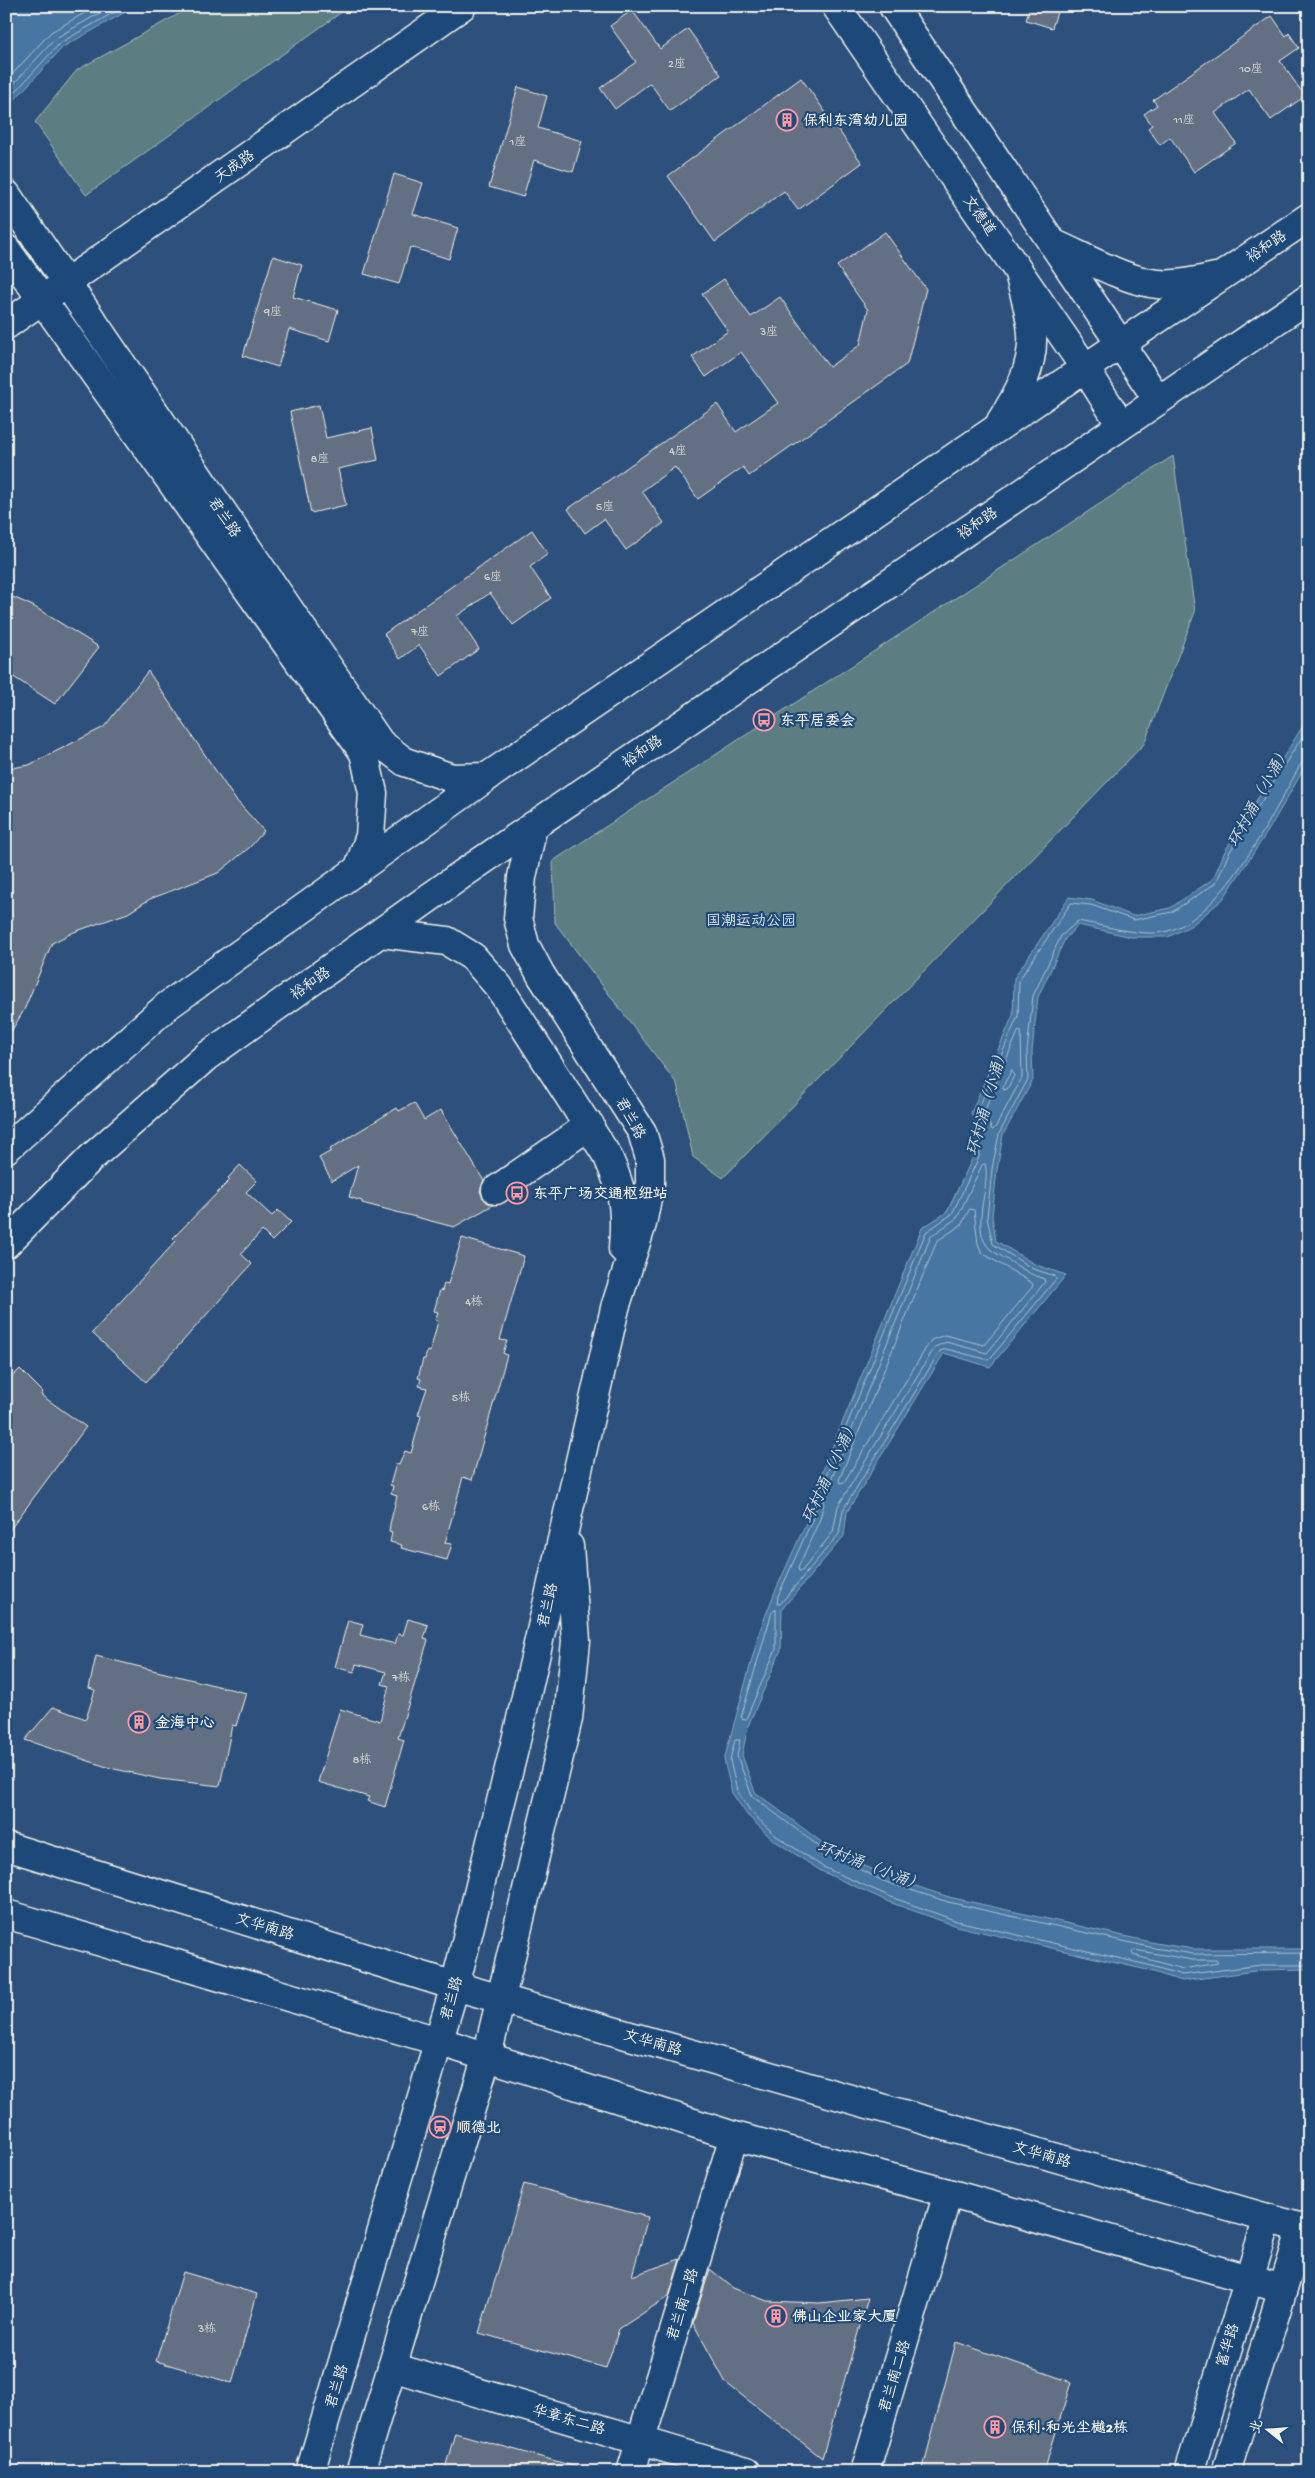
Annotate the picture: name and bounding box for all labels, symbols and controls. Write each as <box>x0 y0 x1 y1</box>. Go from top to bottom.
house number: 2座 <box>668 57 686 72</box>
house number: 10座 <box>1238 62 1263 77</box>
building icon: 保利东湾幼儿园 <box>775 108 799 132</box>
place label: 保利东湾幼儿园 <box>803 112 908 131</box>
house number: 11座 <box>1172 113 1195 128</box>
house number: 1座 <box>509 135 526 150</box>
street label: 天成路 <box>212 147 259 188</box>
street label: 文德道 <box>958 192 999 240</box>
street label: 裕和路 <box>1243 228 1291 268</box>
house number: 9座 <box>263 305 282 320</box>
house number: 3座 <box>759 325 778 340</box>
house number: 4座 <box>669 444 687 459</box>
house number: 8座 <box>311 452 329 467</box>
street label: 君兰路 <box>203 494 244 542</box>
house number: 5座 <box>596 500 614 515</box>
street label: 裕和路 <box>954 505 1002 545</box>
house number: 6座 <box>484 570 502 585</box>
house number: 7座 <box>410 625 429 640</box>
bus stop icon: 东平居委会 <box>752 708 776 732</box>
place label: 东平居委会 <box>780 713 855 731</box>
street label: 裕和路 <box>619 733 667 773</box>
water label: 环村涌（小涌） <box>1224 743 1297 851</box>
park label: 国潮运动公园 <box>706 913 796 931</box>
street label: 裕和路 <box>288 964 335 1005</box>
water label: 环村涌（小涌） <box>963 1045 1014 1158</box>
street label: 君兰路 <box>610 1094 649 1143</box>
bus stop icon: 东平广场交通枢纽站 <box>505 1181 529 1205</box>
place label: 东平广场交通枢纽站 <box>533 1186 668 1204</box>
house number: 4栋 <box>465 1294 483 1310</box>
house number: 5栋 <box>452 1390 470 1406</box>
water label: 环村涌（小涌） <box>798 1417 864 1527</box>
house number: 6栋 <box>422 1499 440 1515</box>
street label: 君兰路 <box>534 1581 563 1629</box>
house number: 7栋 <box>391 1670 410 1686</box>
building icon: 金海中心 <box>127 1710 151 1734</box>
place label: 金海中心 <box>155 1715 215 1733</box>
house number: 8栋 <box>353 1752 371 1768</box>
water label: 环村涌（小涌） <box>814 1837 926 1897</box>
street label: 文华南路 <box>233 1910 296 1945</box>
street label: 君兰路 <box>437 1974 468 2023</box>
street label: 文华南路 <box>621 2026 684 2061</box>
station icon: 顺德北 <box>428 2115 452 2139</box>
place label: 顺德北 <box>456 2119 501 2138</box>
street label: 文华南路 <box>1010 2138 1073 2173</box>
street label: 君兰南一路 <box>663 2266 703 2343</box>
building icon: 佛山企业家大厦 <box>764 2304 788 2328</box>
place label: 佛山企业家大厦 <box>792 2309 897 2327</box>
house number: 3栋 <box>197 2321 216 2337</box>
street label: 富华路 <box>1214 2321 1244 2370</box>
street label: 君兰南二路 <box>875 2338 915 2415</box>
street label: 君兰路 <box>322 2362 353 2411</box>
street label: 华章东二路 <box>530 2401 607 2440</box>
north arrow <box>1242 2406 1292 2456</box>
building icon: 保利·和光尘樾2栋 <box>983 2415 1007 2439</box>
text: 北 <box>1248 2418 1268 2436</box>
place label: 保利·和光尘樾2栋 <box>1011 2419 1128 2438</box>

